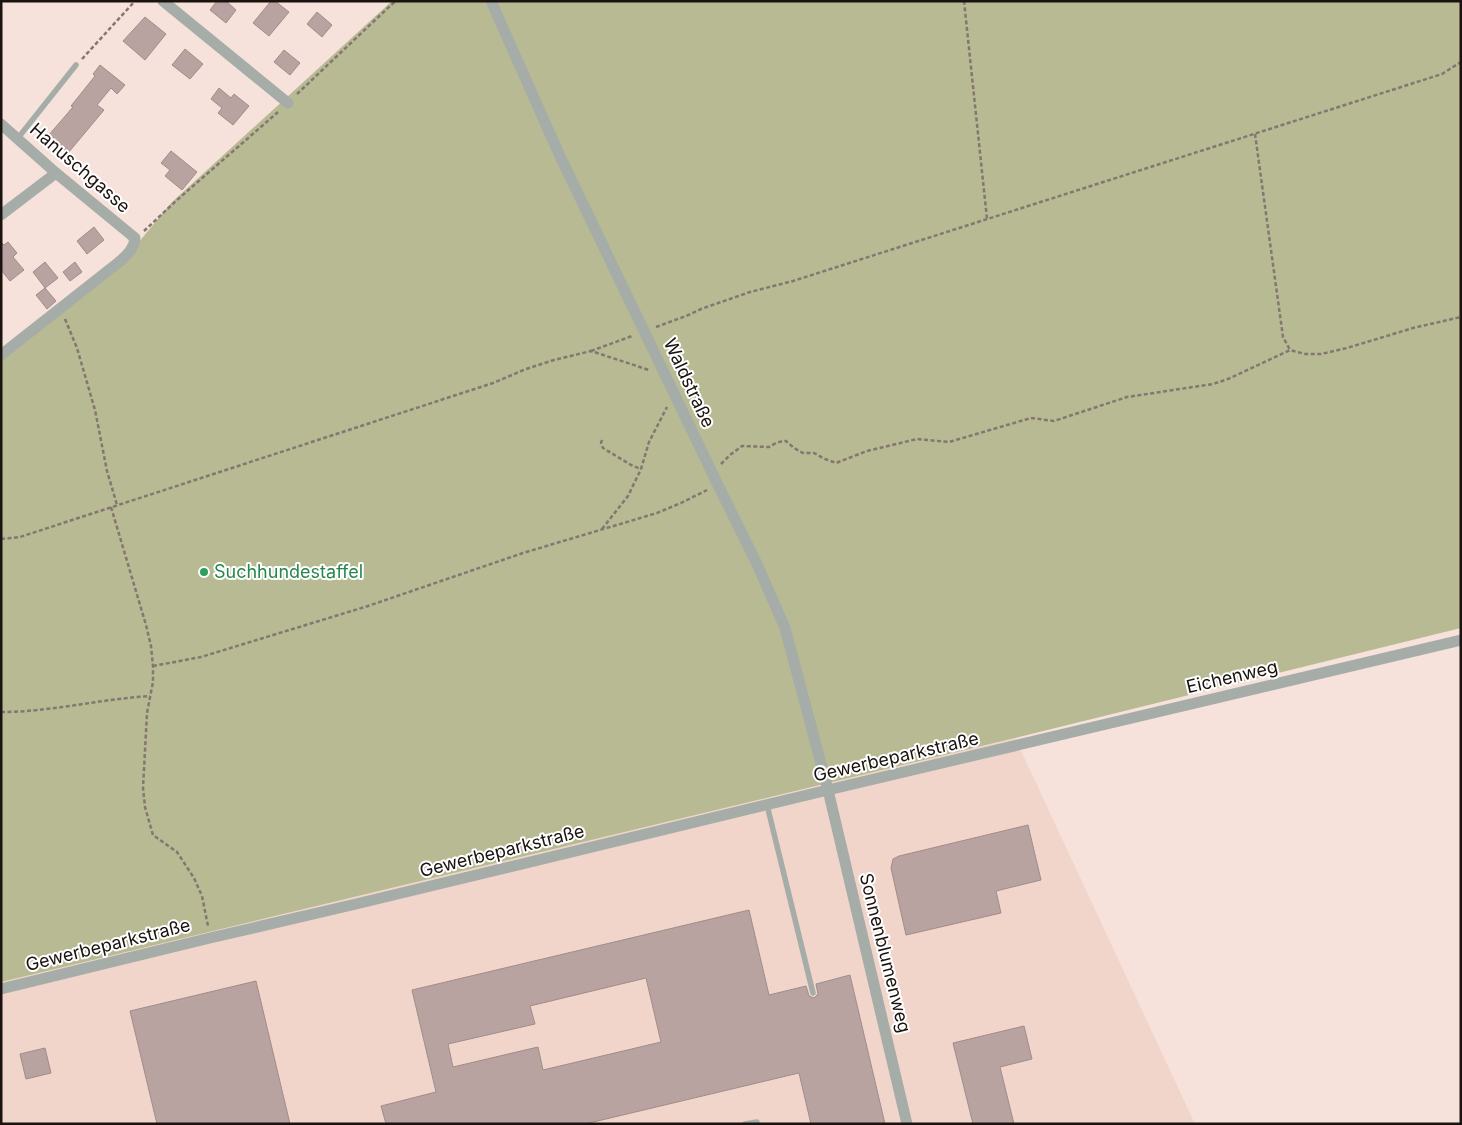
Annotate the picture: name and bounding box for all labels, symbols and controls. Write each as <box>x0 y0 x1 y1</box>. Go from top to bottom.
street label: Hanuschgasse <box>26 118 135 217</box>
street label: Waldstraße <box>660 335 719 431</box>
place label: Suchhundestaffel <box>214 561 363 582</box>
marker: Suchhundestaffel <box>198 566 210 578</box>
street label: Eichenweg <box>1184 656 1280 697</box>
street label: Gewerbeparkstraße <box>811 727 981 786</box>
street label: Gewerbeparkstraße <box>417 820 586 881</box>
street label: Sonnenblumenweg <box>856 871 915 1035</box>
street label: Gewerbeparkstraße <box>23 914 192 975</box>

